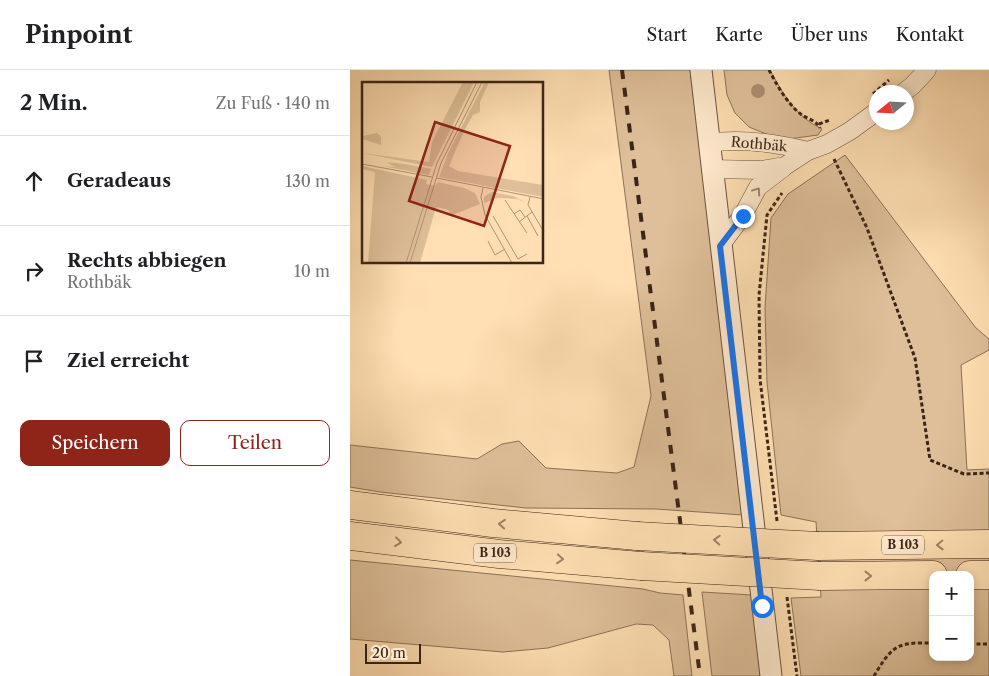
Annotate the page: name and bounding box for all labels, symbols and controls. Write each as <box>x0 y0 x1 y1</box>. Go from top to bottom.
text: Pinpoint <box>25 20 132 49</box>
text: Start <box>647 24 687 46</box>
text: Karte <box>715 24 763 46</box>
text: Über uns <box>791 24 868 46</box>
text: Kontakt <box>896 24 964 46</box>
inset map <box>362 82 544 264</box>
north arrow <box>869 85 914 130</box>
text: 2 Min. <box>20 90 88 115</box>
text: Zu Fuß · 140 m <box>216 93 330 113</box>
street label: Rothbäk <box>730 133 789 156</box>
icon: ahead <box>20 167 48 195</box>
text: Geradeaus <box>67 169 171 192</box>
text: 130 m <box>285 171 330 191</box>
one-way arrow <box>751 187 760 197</box>
route end <box>732 205 755 228</box>
text: Rechts abbiegen <box>67 249 227 272</box>
icon: right <box>20 257 48 285</box>
text: 10 m <box>294 261 330 281</box>
text: Rothbäk <box>67 272 131 292</box>
icon: arrive <box>20 347 48 375</box>
text: Ziel erreicht <box>67 349 189 372</box>
button: Speichern <box>20 420 170 466</box>
button: Teilen <box>180 420 330 466</box>
one-way arrow <box>497 519 505 530</box>
one-way arrow <box>712 535 720 546</box>
one-way arrow <box>394 536 403 546</box>
road number: B 103 <box>882 536 924 554</box>
one-way arrow <box>936 540 944 550</box>
road number: B 103 <box>474 543 516 562</box>
one-way arrow <box>556 553 564 564</box>
one-way arrow <box>865 571 873 581</box>
map controls <box>929 571 974 661</box>
button: + <box>929 571 974 616</box>
route start <box>751 595 774 618</box>
button: − <box>929 616 974 661</box>
scale bar <box>365 641 421 664</box>
text: 20 m <box>372 644 406 662</box>

